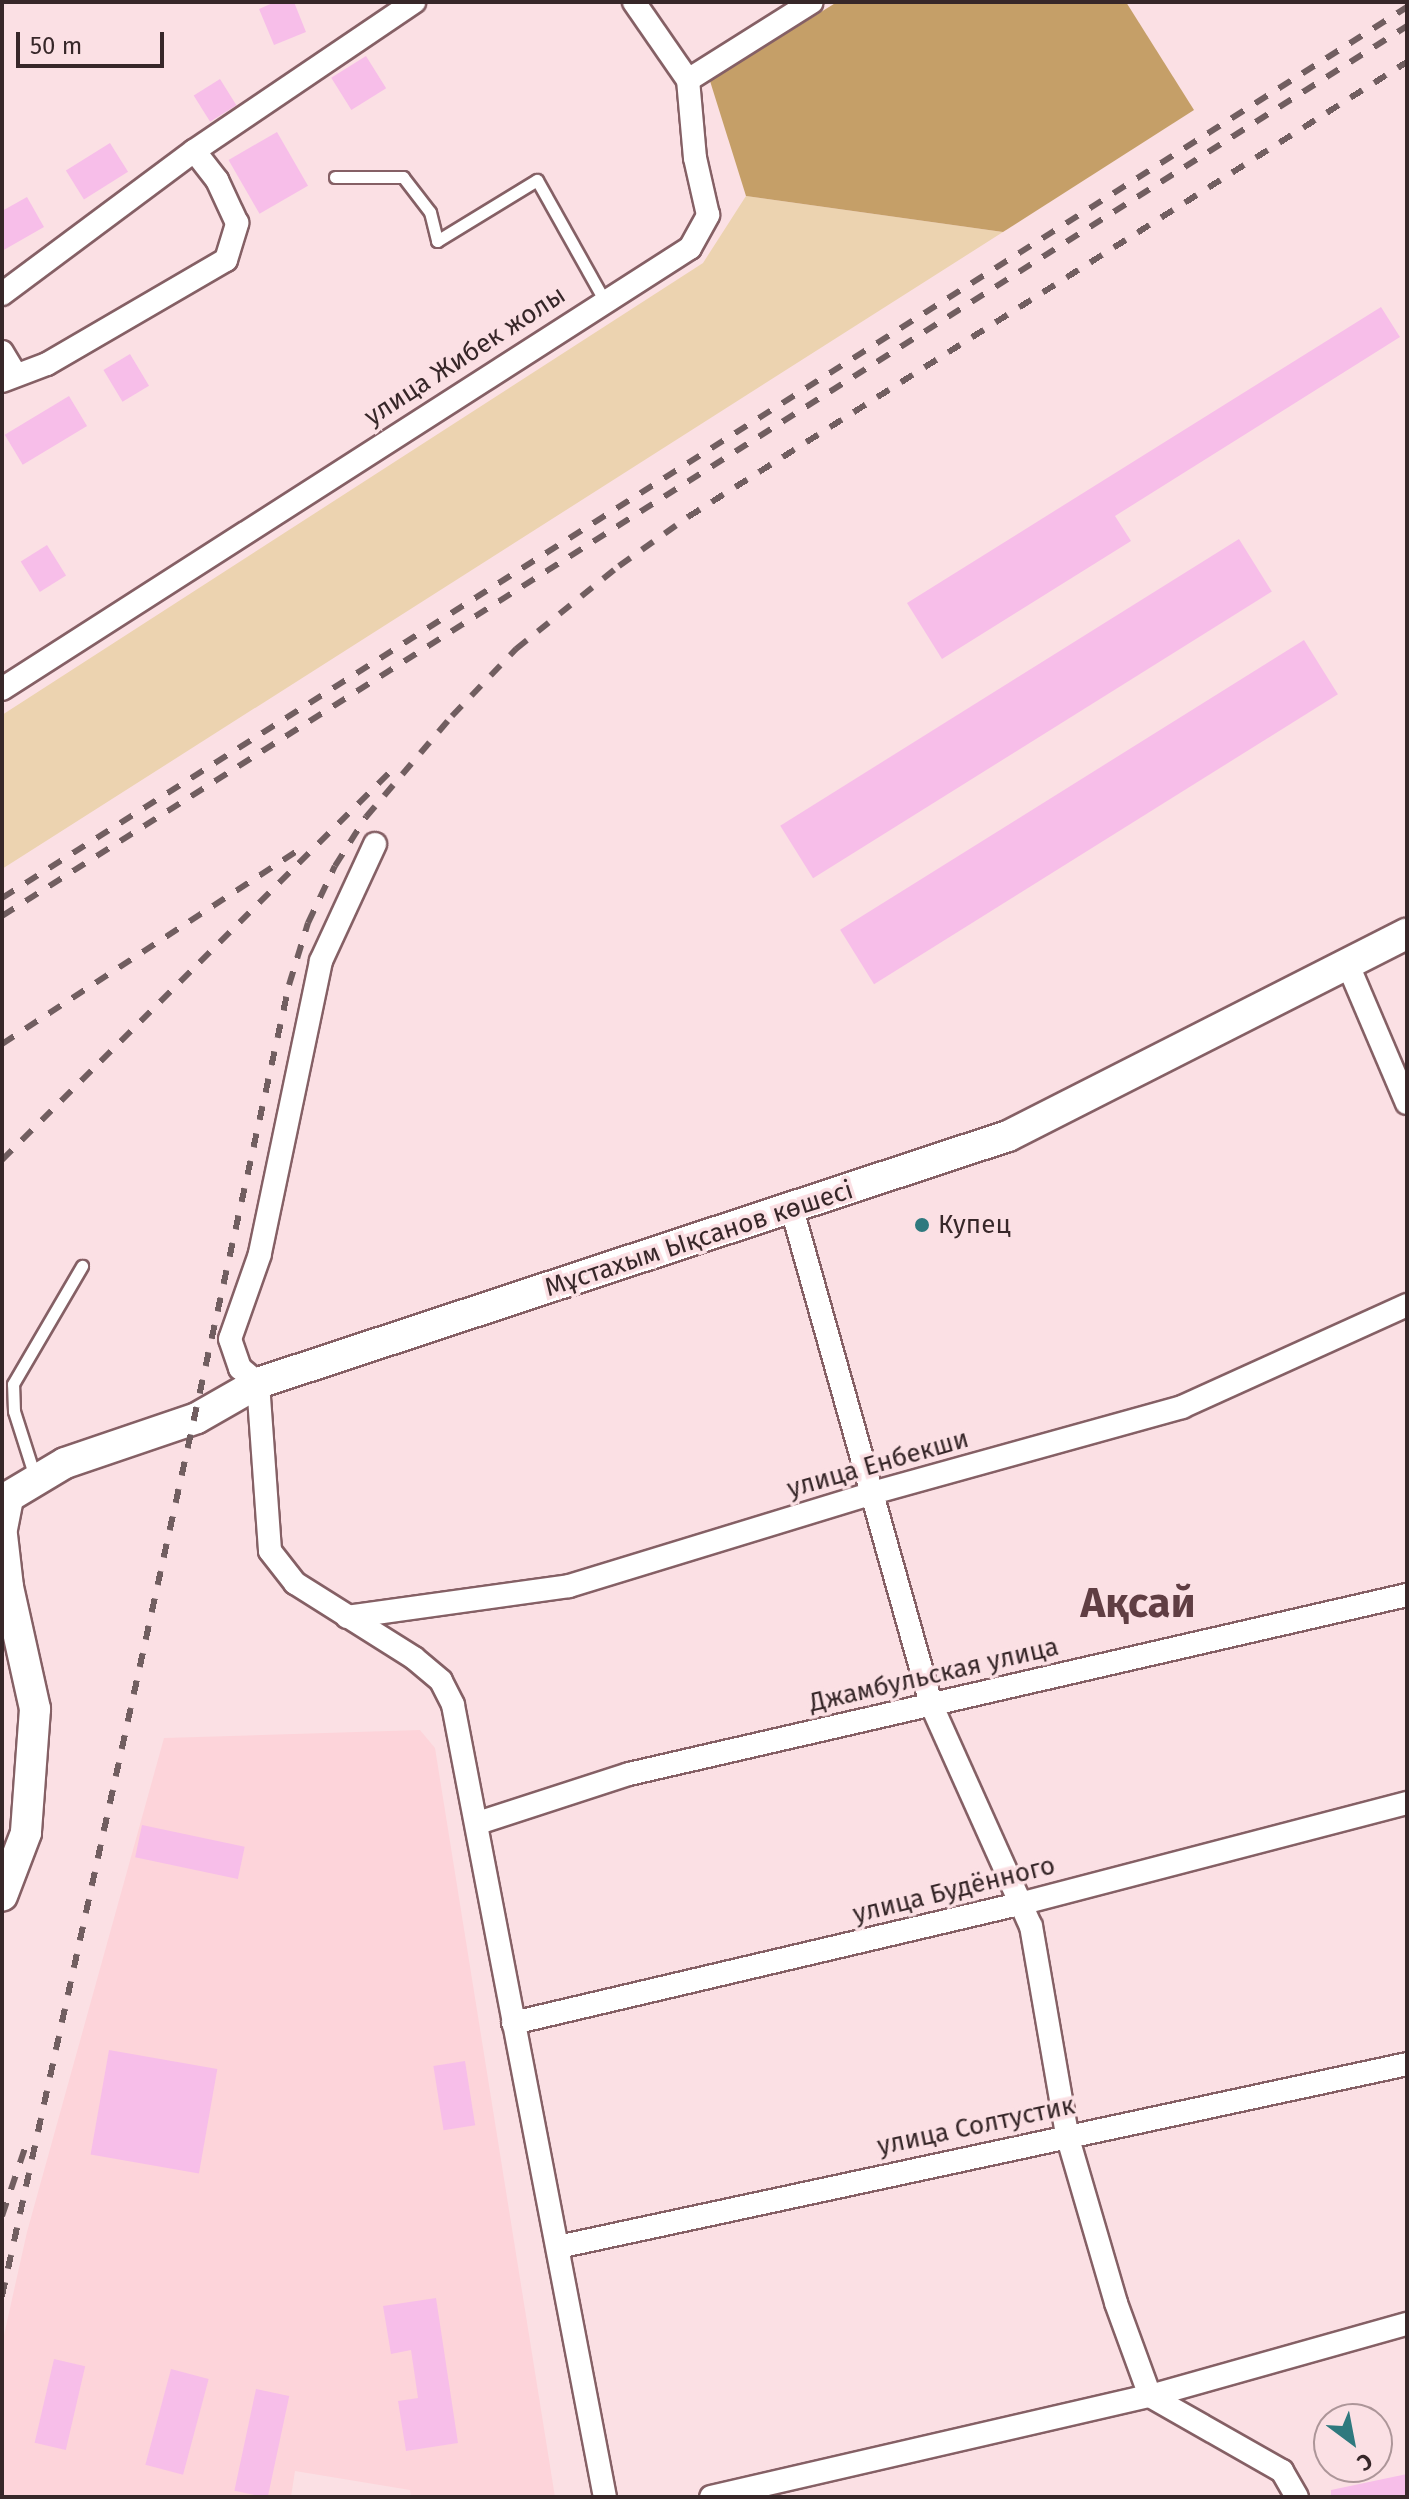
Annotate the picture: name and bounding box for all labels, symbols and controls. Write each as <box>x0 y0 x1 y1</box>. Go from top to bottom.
scale bar <box>20 16 168 66</box>
text: 50 m <box>30 32 82 60</box>
street label: улица Жибек жолы <box>359 279 571 433</box>
street label: Мұстахым Ықсанов көшесі <box>541 1174 857 1304</box>
place label: Купец <box>938 1209 1011 1241</box>
marker: Купец <box>913 1216 931 1234</box>
street label: улица Енбекши <box>784 1423 972 1505</box>
district label: Ақсай <box>1081 1578 1195 1628</box>
street label: Джамбульская улица <box>806 1631 1062 1719</box>
street label: улица Будённого <box>850 1850 1058 1930</box>
street label: улица Солтустик <box>874 2090 1078 2162</box>
north arrow <box>1313 2403 1393 2483</box>
text: С <box>1352 2447 1377 2477</box>

